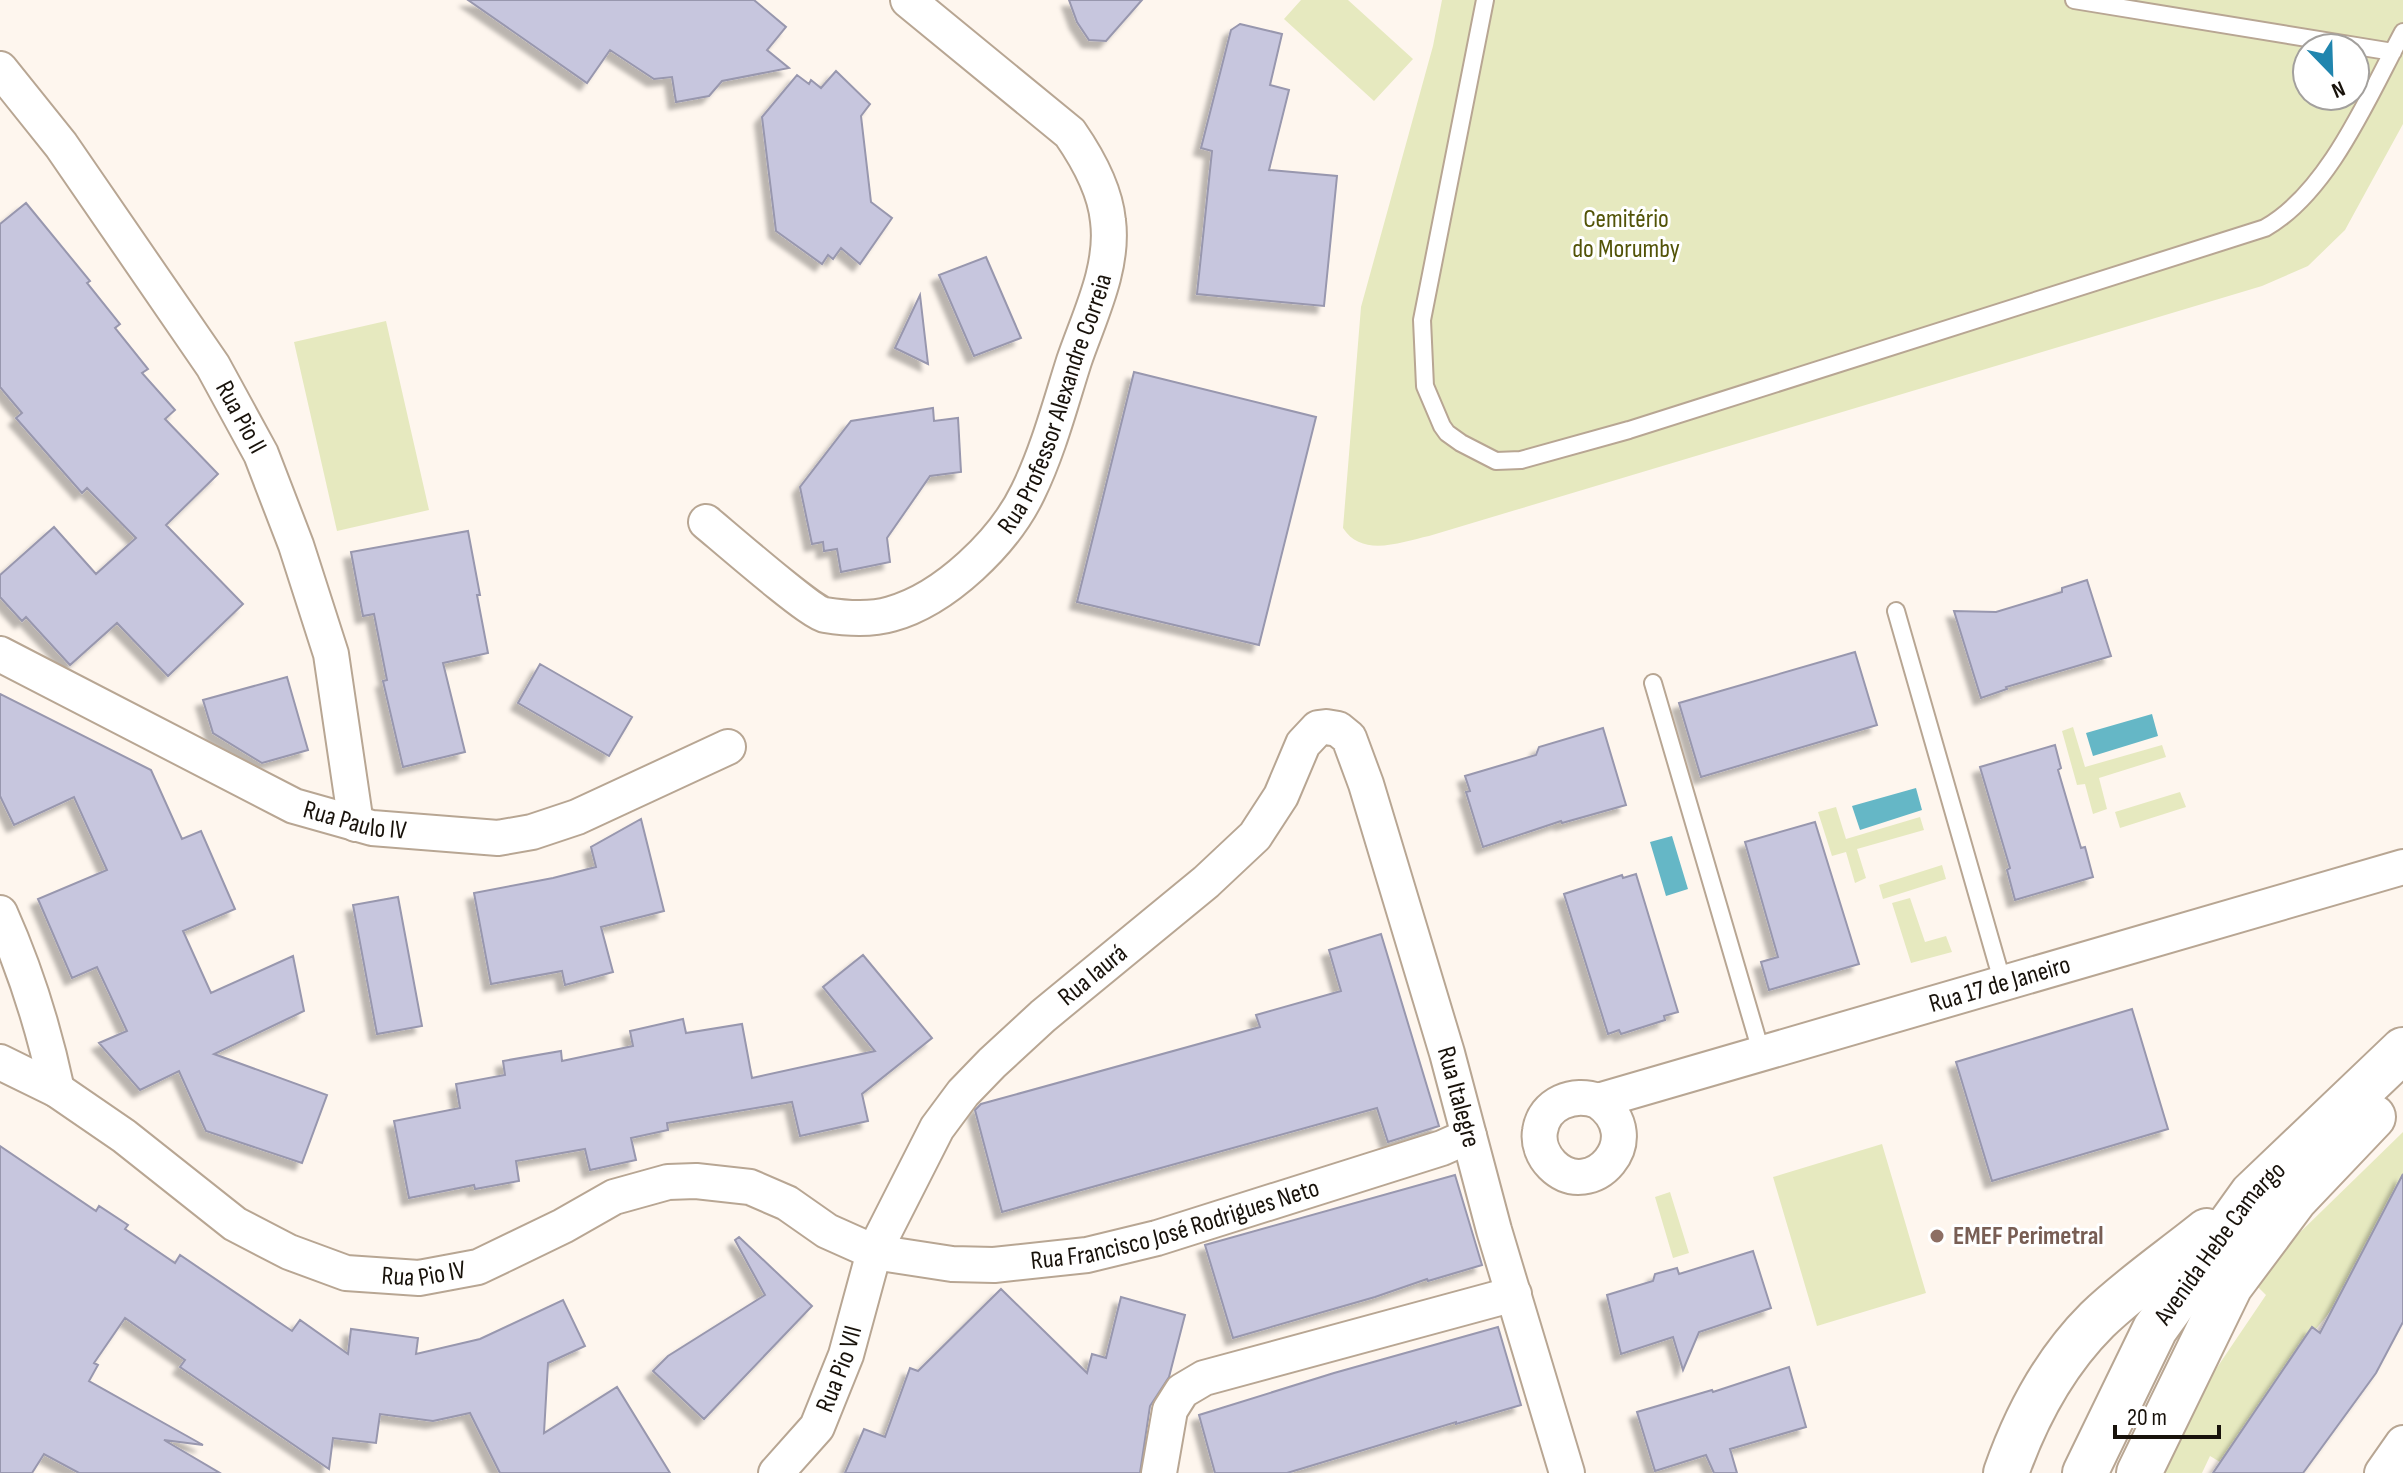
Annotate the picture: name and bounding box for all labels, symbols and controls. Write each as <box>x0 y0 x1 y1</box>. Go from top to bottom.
north arrow <box>2291 32 2371 112</box>
text: N <box>2328 74 2349 104</box>
park label: Cemitério do Morumby <box>1572 204 1680 265</box>
street label: Rua Professor Alexandre Correia <box>991 270 1119 540</box>
street label: Rua Pio II <box>209 375 273 459</box>
street label: Rua Paulo IV <box>300 794 408 846</box>
street label: Rua Iaurá <box>1052 938 1133 1013</box>
street label: Rua 17 de Janeiro <box>1925 949 2074 1019</box>
street label: Rua Italegre <box>1430 1043 1487 1151</box>
street label: Avenida Hebe Camargo <box>2147 1155 2292 1332</box>
street label: Rua Francisco José Rodrigues Neto <box>1029 1172 1323 1276</box>
place label: EMEF Perimetral <box>1953 1221 2104 1252</box>
marker: EMEF Perimetral <box>1928 1227 1946 1245</box>
street label: Rua Pio IV <box>380 1254 469 1293</box>
street label: Rua Pio VII <box>809 1322 869 1417</box>
scale bar <box>2115 1389 2219 1439</box>
text: 20 m <box>2127 1403 2167 1432</box>

